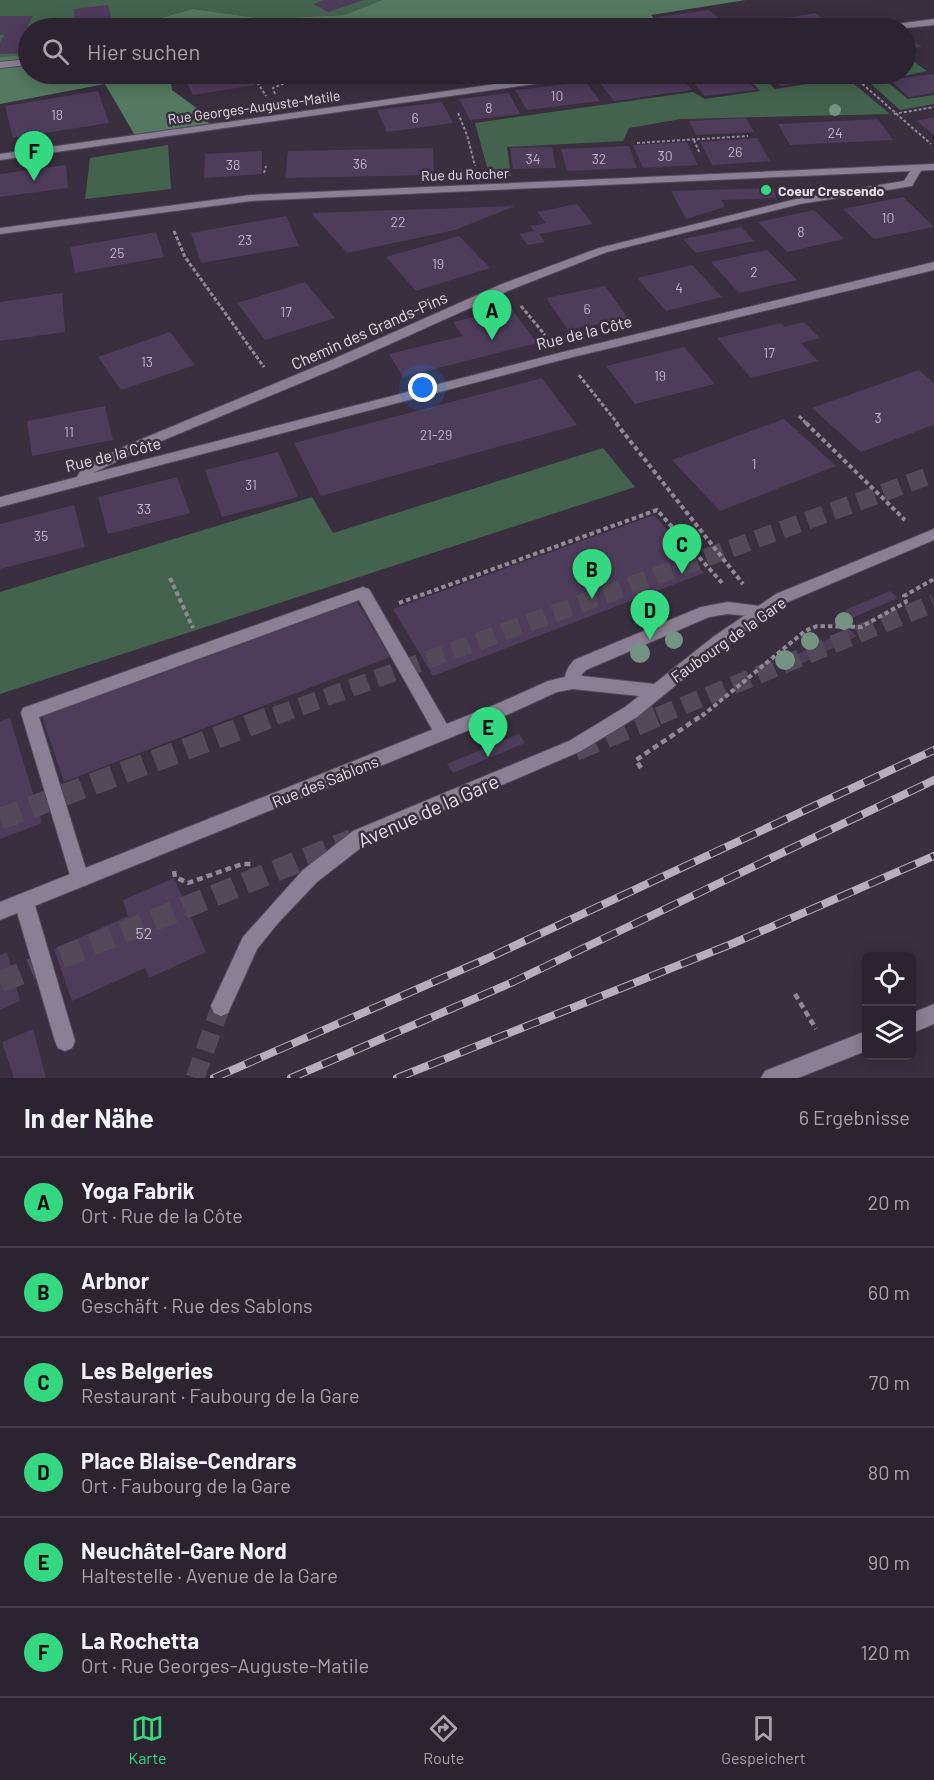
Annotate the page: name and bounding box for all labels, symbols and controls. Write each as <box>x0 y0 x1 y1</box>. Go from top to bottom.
search box <box>18 18 916 84</box>
icon: search <box>39 35 72 68</box>
text: Hier suchen <box>87 38 200 64</box>
street label: Rue Georges-Auguste-Matile <box>167 86 341 128</box>
house number: 10 <box>551 87 563 104</box>
house number: 8 <box>485 99 493 116</box>
house number: 18 <box>51 106 63 123</box>
house number: 6 <box>411 109 419 126</box>
house number: 24 <box>827 124 843 141</box>
pin: F <box>15 132 54 181</box>
house number: 26 <box>728 143 742 160</box>
house number: 30 <box>657 147 673 164</box>
house number: 34 <box>526 150 540 167</box>
house number: 32 <box>592 150 606 167</box>
house number: 36 <box>353 155 367 172</box>
house number: 38 <box>226 156 240 173</box>
street label: Rue du Rocher <box>421 164 509 184</box>
place label: Coeur Crescendo <box>778 182 885 199</box>
marker: Coeur Crescendo <box>759 183 773 197</box>
house number: 10 <box>882 209 894 226</box>
house number: 22 <box>390 213 406 230</box>
house number: 8 <box>797 223 805 240</box>
house number: 23 <box>238 231 252 248</box>
house number: 25 <box>110 244 124 261</box>
house number: 19 <box>432 255 444 272</box>
house number: 2 <box>750 263 758 280</box>
house number: 4 <box>675 279 683 296</box>
street label: Chemin des Grands-Pins <box>288 287 450 373</box>
pin: A <box>472 290 512 340</box>
house number: 6 <box>583 300 591 317</box>
house number: 17 <box>280 303 292 320</box>
street label: Rue de la Côte <box>534 311 634 353</box>
house number: 17 <box>763 344 775 361</box>
house number: 13 <box>141 353 153 370</box>
house number: 19 <box>654 367 666 384</box>
your location <box>408 373 437 402</box>
house number: 3 <box>874 409 882 426</box>
house number: 11 <box>64 423 74 440</box>
house number: 21-29 <box>420 426 452 443</box>
street label: Rue de la Côte <box>63 433 163 475</box>
house number: 1 <box>752 455 756 472</box>
house number: 31 <box>245 476 257 493</box>
house number: 33 <box>137 500 151 517</box>
pin: C <box>662 524 702 574</box>
house number: 35 <box>34 527 48 544</box>
pin: B <box>572 550 612 599</box>
pin: D <box>630 590 670 640</box>
street label: Faubourg de la Gare <box>667 592 789 686</box>
pin: E <box>468 708 508 757</box>
street label: Rue des Sablons <box>269 751 381 811</box>
street label: Avenue de la Gare <box>354 768 502 852</box>
house number: 52 <box>136 923 152 942</box>
map controls <box>862 952 916 1060</box>
button: locate <box>862 952 916 1006</box>
button: layers <box>862 1006 916 1060</box>
text: In der Nähe <box>24 1102 154 1133</box>
text: 6 Ergebnisse <box>799 1105 910 1129</box>
text: Yoga Fabrik <box>81 1177 194 1203</box>
text: A <box>37 1190 50 1214</box>
text: 20 m <box>867 1190 910 1214</box>
text: Ort · Rue de la Côte <box>81 1203 243 1227</box>
text: Arbnor <box>81 1267 149 1293</box>
text: B <box>37 1280 50 1304</box>
text: 60 m <box>868 1280 910 1304</box>
text: Geschäft · Rue des Sablons <box>81 1293 313 1317</box>
text: Les Belgeries <box>81 1357 213 1383</box>
text: C <box>37 1370 50 1394</box>
text: 70 m <box>869 1370 910 1394</box>
text: Restaurant · Faubourg de la Gare <box>81 1383 360 1407</box>
text: Place Blaise-Cendrars <box>81 1447 297 1473</box>
text: D <box>37 1460 50 1484</box>
text: 80 m <box>868 1460 910 1484</box>
text: Ort · Faubourg de la Gare <box>81 1473 291 1497</box>
text: Neuchâtel-Gare Nord <box>81 1537 287 1563</box>
text: E <box>38 1550 49 1574</box>
text: 90 m <box>868 1550 910 1574</box>
text: Haltestelle · Avenue de la Gare <box>81 1563 338 1587</box>
text: La Rochetta <box>81 1627 199 1653</box>
text: F <box>38 1640 49 1664</box>
text: 120 m <box>860 1640 910 1664</box>
text: Ort · Rue Georges-Auguste-Matile <box>81 1653 369 1677</box>
tab: Karte <box>128 1712 167 1767</box>
tab: Route <box>423 1712 464 1767</box>
tab: Gespeichert <box>721 1712 806 1767</box>

